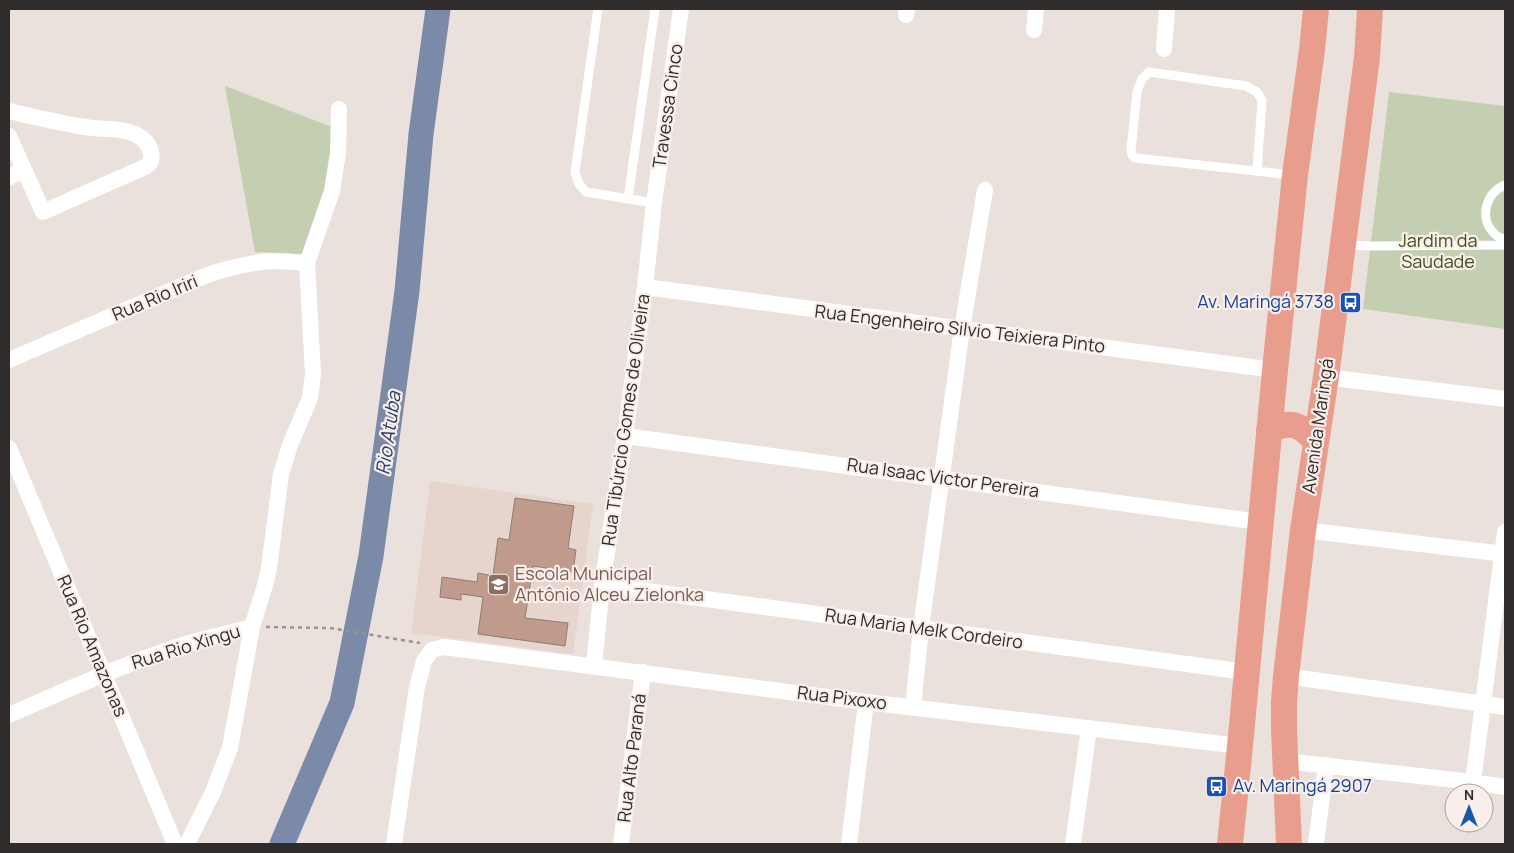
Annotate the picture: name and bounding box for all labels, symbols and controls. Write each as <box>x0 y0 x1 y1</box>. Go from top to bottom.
street label: Travessa Cinco <box>646 42 688 170</box>
park label: Jardim da Saudade <box>1398 228 1478 273</box>
street label: Rua Rio Iriri <box>108 268 201 326</box>
place label: Av. Maringá 3738 <box>1197 289 1334 313</box>
bus stop icon: Av. Maringá 3738 <box>1338 290 1362 314</box>
street label: Rua Tibúrcio Gomes de Oliveira <box>595 292 655 547</box>
street label: Rua Engenheiro Silvio Teixiera Pinto <box>814 298 1107 358</box>
street label: Avenida Maringá <box>1296 357 1338 495</box>
water label: Rio Atuba <box>369 388 407 476</box>
street label: Rua Isaac Victor Pereira <box>846 452 1041 502</box>
place label: Escola Municipal Antônio Alceu Zielonka <box>515 561 704 606</box>
street label: Rua Rio Amazonas <box>52 571 134 720</box>
school or university icon: Escola Municipal Antônio Alceu Zielonka <box>487 572 511 596</box>
street label: Rua Maria Melk Cordeiro <box>824 602 1025 654</box>
street label: Rua Rio Xingu <box>128 618 243 674</box>
street label: Rua Pixoxo <box>796 680 888 714</box>
street label: Rua Alto Paraná <box>611 692 651 824</box>
place label: Av. Maringá 2907 <box>1233 773 1372 797</box>
bus stop icon: Av. Maringá 2907 <box>1205 774 1229 798</box>
north arrow <box>1444 783 1494 833</box>
text: N <box>1464 785 1474 804</box>

